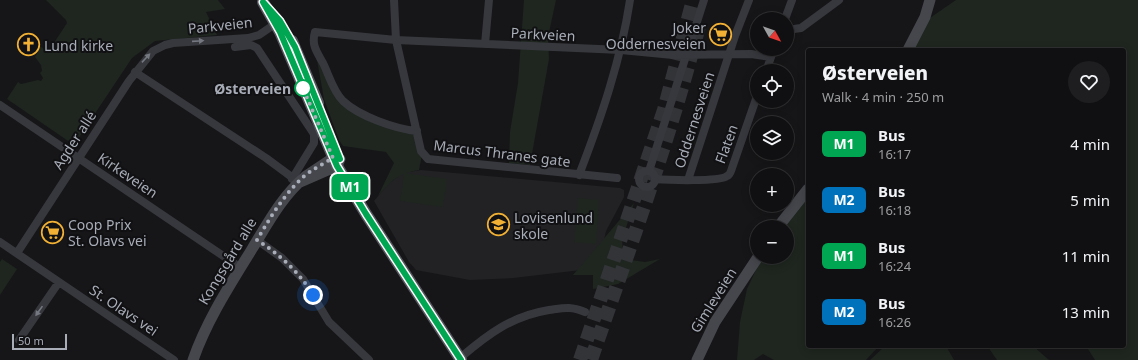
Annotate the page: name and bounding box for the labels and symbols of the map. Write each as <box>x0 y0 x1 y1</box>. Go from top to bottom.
street label: Parkveien <box>187 12 253 38</box>
north arrow <box>750 12 794 56</box>
place label: Joker Oddernesveien <box>606 18 706 53</box>
supermarket icon: Joker Oddernesveien <box>708 22 734 48</box>
street label: Parkveien <box>510 23 576 45</box>
church icon: Lund kirke <box>16 32 42 58</box>
place label: Lund kirke <box>44 36 113 55</box>
one-way arrow <box>192 38 204 45</box>
one-way arrow <box>142 53 151 63</box>
street label: Oddernesveien <box>669 69 719 171</box>
place label: Østerveien <box>214 79 291 98</box>
marker: Østerveien <box>294 79 312 97</box>
street label: Agder allé <box>48 107 100 173</box>
street label: Flaten <box>710 122 742 166</box>
street label: Marcus Thranes gate <box>432 135 572 171</box>
street label: Kirkeveien <box>94 148 162 202</box>
line badge: M1 <box>332 174 368 200</box>
place label: Lovisenlund skole <box>514 208 593 243</box>
school or university icon: Lovisenlund skole <box>486 212 512 238</box>
street label: Kongsgård alle <box>194 214 261 308</box>
place label: Coop Prix St. Olavs vei <box>68 215 147 250</box>
supermarket icon: Coop Prix St. Olavs vei <box>39 219 65 245</box>
street label: Gimleveien <box>686 264 740 336</box>
street label: St. Olavs vei <box>86 280 162 340</box>
your location <box>303 285 323 305</box>
one-way arrow <box>35 306 43 316</box>
scale bar <box>12 332 67 351</box>

